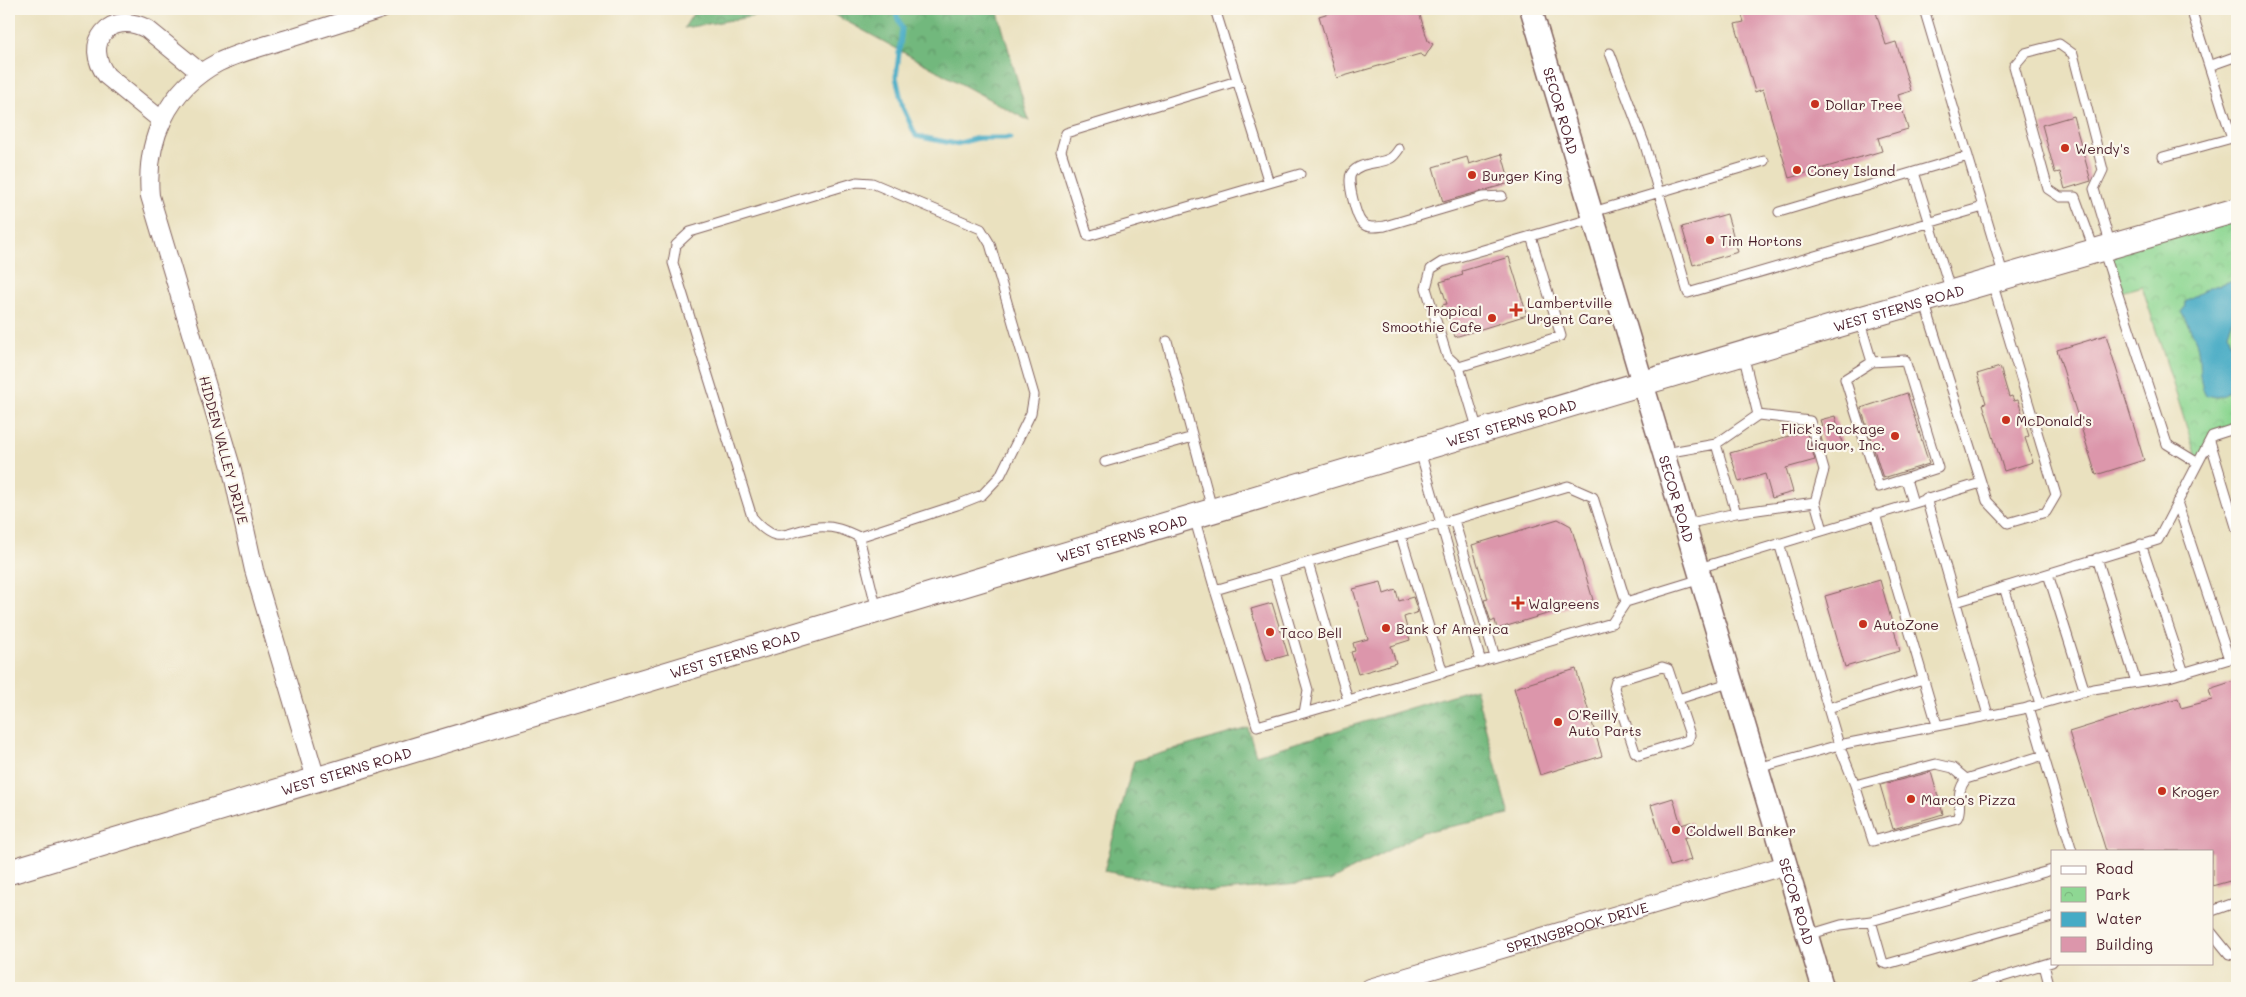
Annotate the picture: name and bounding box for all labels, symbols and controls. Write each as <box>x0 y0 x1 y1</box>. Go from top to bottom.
street label: SECOR ROAD <box>1539 65 1583 156</box>
place label: Dollar Tree <box>1825 95 1902 114</box>
marker: Dollar Tree <box>1809 98 1821 110</box>
place label: Wendy's <box>2075 139 2130 158</box>
marker: Wendy's <box>2059 142 2071 154</box>
place label: Coney Island <box>1807 161 1895 180</box>
marker: Coney Island <box>1791 164 1803 176</box>
place label: Burger King <box>1482 166 1562 185</box>
marker: Burger King <box>1466 169 1478 181</box>
place label: Tim Hortons <box>1720 231 1802 250</box>
marker: Tim Hortons <box>1704 234 1716 246</box>
street label: WEST STERNS ROAD <box>1831 280 1966 336</box>
place label: Lambertville Urgent Care <box>1527 293 1613 328</box>
place label: Tropical Smoothie Cafe <box>1382 301 1482 336</box>
marker: Lambertville Urgent Care <box>1509 303 1523 317</box>
marker: Tropical Smoothie Cafe <box>1486 312 1498 324</box>
street label: HIDDEN VALLEY DRIVE <box>195 374 253 526</box>
street label: WEST STERNS ROAD <box>1444 394 1579 451</box>
place label: McDonald's <box>2016 411 2092 430</box>
marker: McDonald's <box>2000 414 2012 426</box>
place label: Flick's Package Liquor, Inc. <box>1781 419 1885 454</box>
marker: Flick's Package Liquor, Inc. <box>1889 430 1901 442</box>
street label: SECOR ROAD <box>1655 453 1699 544</box>
street label: WEST STERNS ROAD <box>1054 509 1189 566</box>
place label: Walgreens <box>1528 594 1600 613</box>
marker: Walgreens <box>1512 597 1524 609</box>
place label: AutoZone <box>1873 615 1939 634</box>
marker: AutoZone <box>1857 618 1869 630</box>
place label: Bank of America <box>1396 619 1509 638</box>
marker: Bank of America <box>1380 622 1392 634</box>
place label: Taco Bell <box>1280 623 1342 642</box>
street label: WEST STERNS ROAD <box>667 625 802 682</box>
marker: Taco Bell <box>1264 626 1276 638</box>
place label: O'Reilly Auto Parts <box>1568 705 1642 740</box>
marker: O'Reilly Auto Parts <box>1552 716 1564 728</box>
street label: WEST STERNS ROAD <box>279 742 414 799</box>
place label: Kroger <box>2172 782 2220 801</box>
marker: Kroger <box>2156 785 2168 797</box>
place label: Marco's Pizza <box>1921 790 2016 809</box>
marker: Marco's Pizza <box>1905 793 1917 805</box>
place label: Coldwell Banker <box>1686 821 1796 840</box>
marker: Coldwell Banker <box>1670 824 1682 836</box>
legend <box>2051 850 2214 964</box>
street label: SECOR ROAD <box>1775 855 1819 947</box>
text: Road <box>2096 858 2133 878</box>
text: Park <box>2096 884 2130 904</box>
street label: SPRINGBROOK DRIVE <box>1504 897 1650 957</box>
text: Water <box>2096 908 2142 928</box>
text: Building <box>2096 934 2153 954</box>

